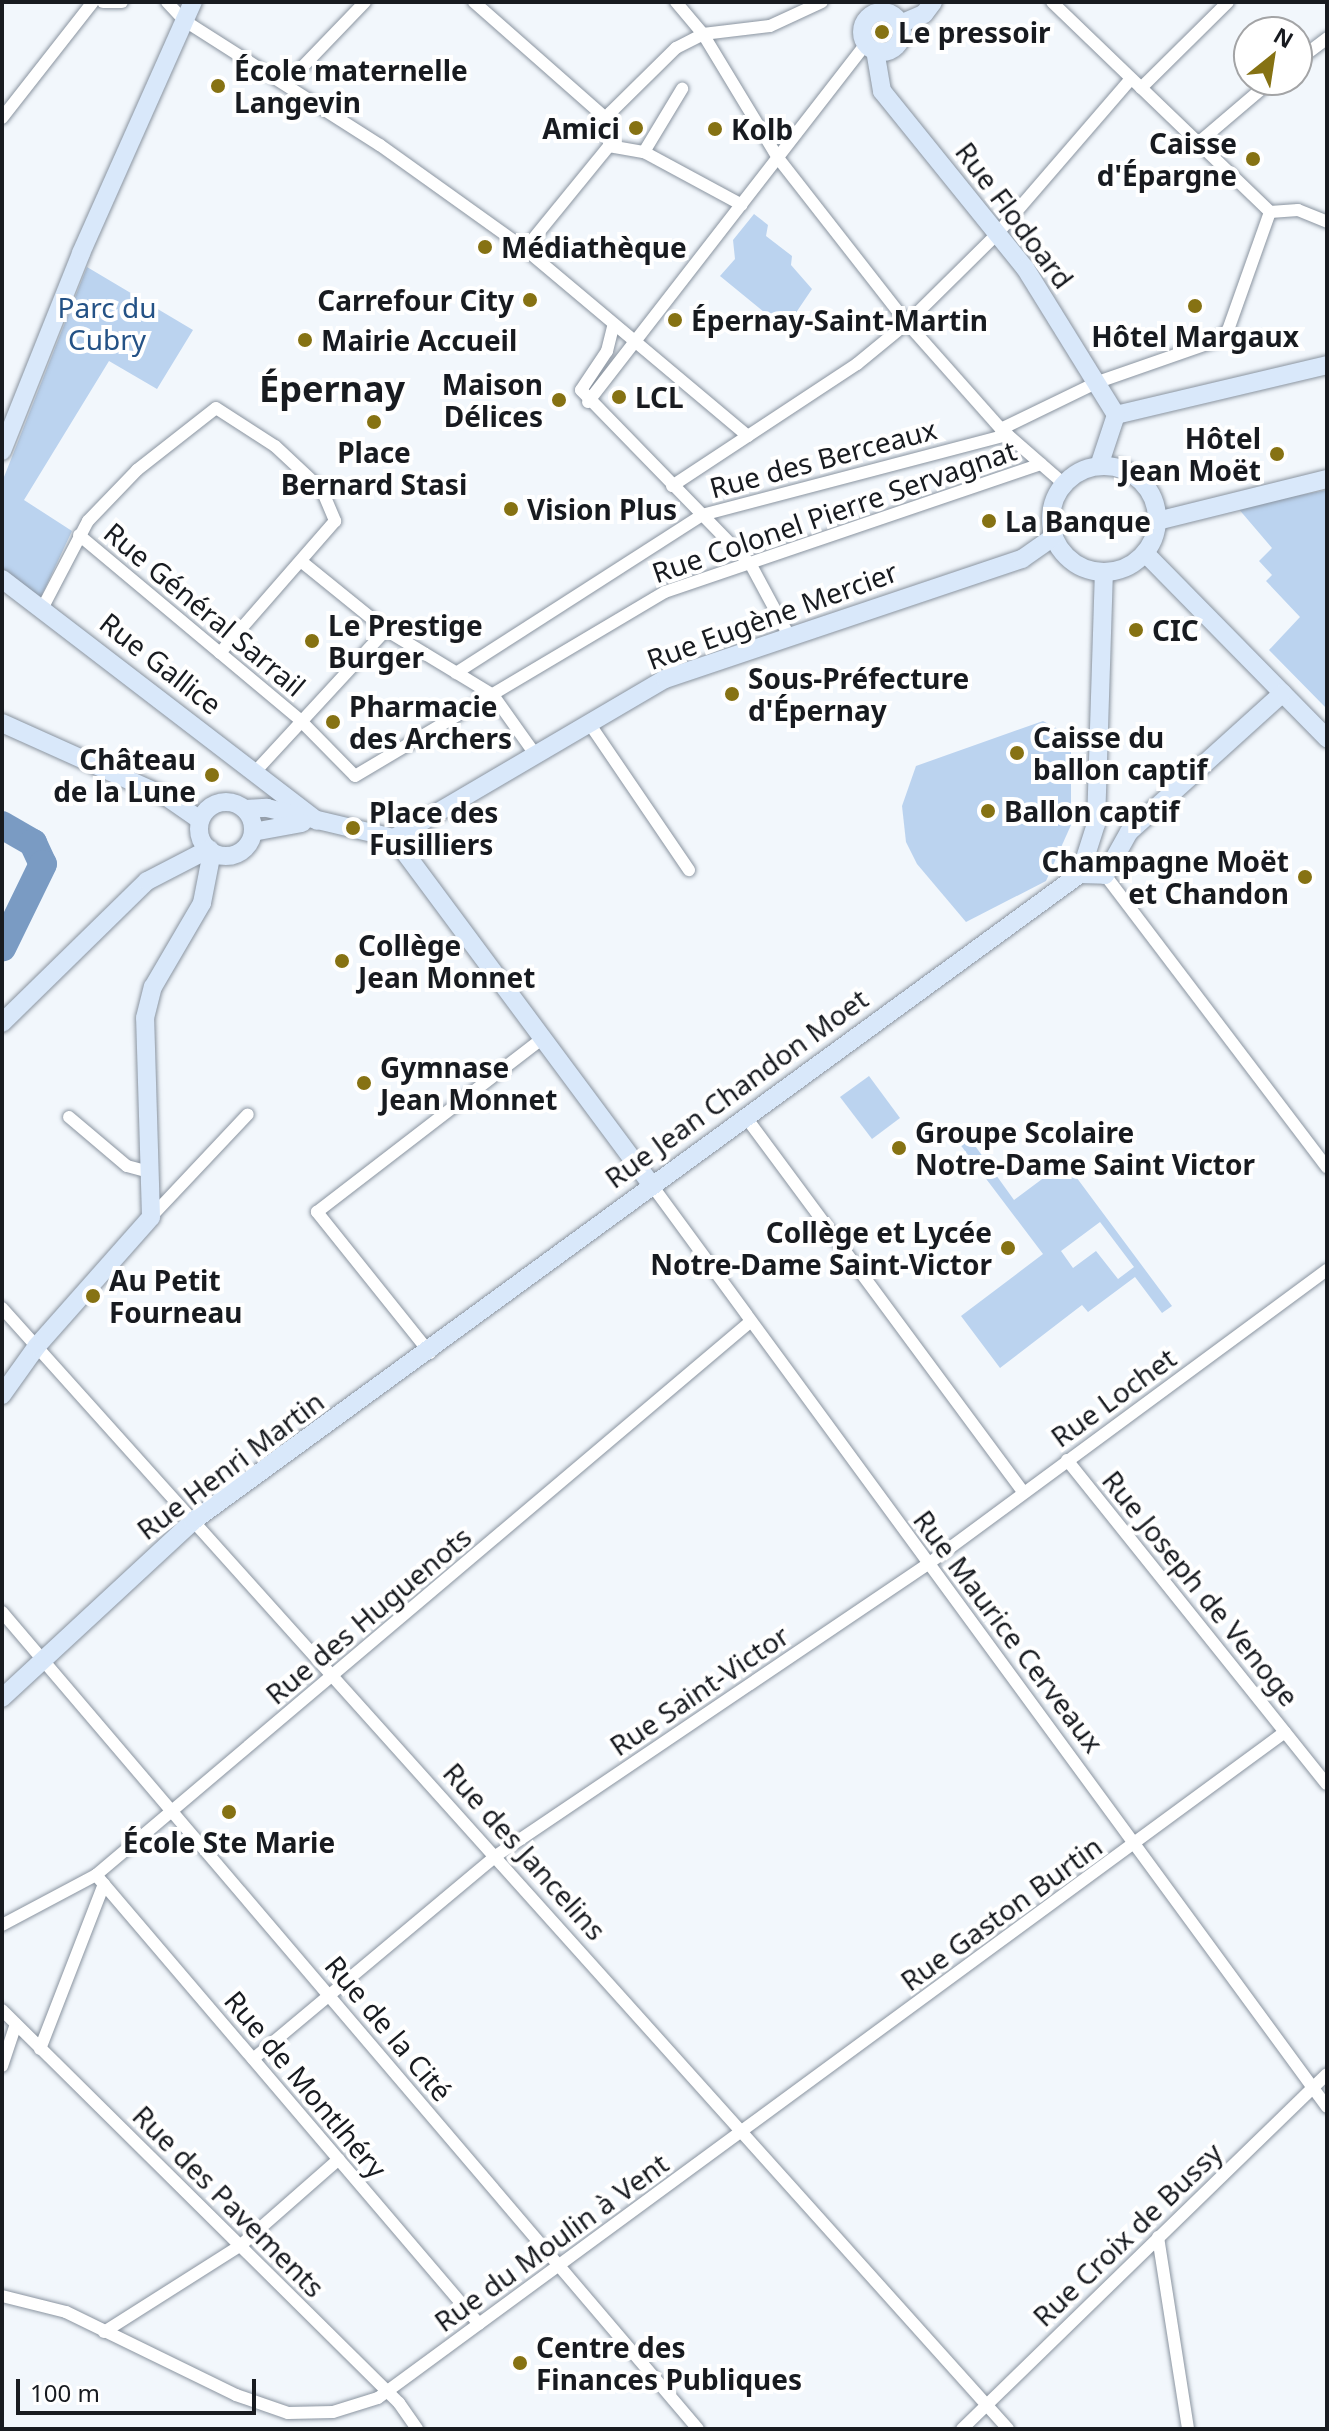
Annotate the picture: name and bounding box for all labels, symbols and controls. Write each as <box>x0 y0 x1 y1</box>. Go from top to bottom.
place label: Le pressoir <box>898 15 1051 49</box>
north arrow <box>1233 16 1313 96</box>
text: N <box>1269 19 1299 54</box>
marker: Le pressoir <box>873 23 891 41</box>
place label: École maternelle Langevin <box>234 53 468 119</box>
marker: École maternelle Langevin <box>209 77 227 95</box>
place label: Amici <box>542 111 620 145</box>
place label: Kolb <box>731 112 793 146</box>
marker: Amici <box>627 119 645 137</box>
marker: Kolb <box>706 120 724 138</box>
place label: Caisse d'Épargne <box>1097 126 1237 192</box>
street label: Rue Flodoard <box>949 135 1081 295</box>
marker: Caisse d'Épargne <box>1244 150 1262 168</box>
place label: Médiathèque <box>501 230 687 264</box>
marker: Médiathèque <box>476 238 494 256</box>
place label: Carrefour City <box>317 283 514 317</box>
park label: Parc du Cubry <box>58 290 156 356</box>
marker: Carrefour City <box>521 291 539 309</box>
marker: Hôtel Margaux <box>1186 297 1204 315</box>
place label: Épernay-Saint-Martin <box>691 303 988 337</box>
marker: Épernay-Saint-Martin <box>666 311 684 329</box>
place label: Hôtel Margaux <box>1091 319 1299 353</box>
place label: Mairie Accueil <box>321 323 517 357</box>
marker: Mairie Accueil <box>296 331 314 349</box>
district label: Épernay <box>259 367 405 411</box>
place label: Maison Délices <box>442 367 543 433</box>
place label: LCL <box>635 380 684 414</box>
marker: LCL <box>610 388 628 406</box>
marker: Maison Délices <box>550 391 568 409</box>
street label: Rue des Berceaux <box>706 412 940 504</box>
marker: Place Bernard Stasi <box>365 413 383 431</box>
place label: Hôtel Jean Moët <box>1120 421 1261 487</box>
street label: Rue Colonel Pierre Servagnat <box>648 433 1020 589</box>
place label: Place Bernard Stasi <box>281 435 467 501</box>
marker: Hôtel Jean Moët <box>1268 445 1286 463</box>
place label: Vision Plus <box>527 492 677 526</box>
marker: Vision Plus <box>502 500 520 518</box>
place label: La Banque <box>1005 504 1151 538</box>
marker: La Banque <box>980 512 998 530</box>
street label: Rue Général Sarrail <box>98 515 312 703</box>
street label: Rue Eugène Mercier <box>642 554 902 676</box>
street label: Rue Gallice <box>94 605 228 721</box>
place label: Le Prestige Burger <box>328 608 483 674</box>
place label: CIC <box>1152 613 1199 647</box>
marker: CIC <box>1127 621 1145 639</box>
marker: Le Prestige Burger <box>303 632 321 650</box>
place label: Sous-Préfecture d'Épernay <box>748 661 969 727</box>
marker: Sous-Préfecture d'Épernay <box>723 685 741 703</box>
place label: Pharmacie des Archers <box>349 689 512 755</box>
marker: Pharmacie des Archers <box>324 713 342 731</box>
place label: Caisse du ballon captif <box>1033 720 1207 786</box>
place label: Château de la Lune <box>53 742 196 808</box>
marker: Caisse du ballon captif <box>1008 744 1026 762</box>
marker: Château de la Lune <box>203 766 221 784</box>
place label: Ballon captif <box>1004 794 1179 828</box>
place label: Place des Fusilliers <box>369 795 498 861</box>
marker: Ballon captif <box>979 802 997 820</box>
marker: Place des Fusilliers <box>344 819 362 837</box>
place label: Champagne Moët et Chandon <box>1042 844 1289 910</box>
marker: Champagne Moët et Chandon <box>1296 868 1314 886</box>
place label: Collège Jean Monnet <box>358 928 535 994</box>
marker: Collège Jean Monnet <box>333 952 351 970</box>
street label: Rue Jean Chandon Moet <box>598 981 874 1195</box>
place label: Gymnase Jean Monnet <box>380 1050 557 1116</box>
marker: Gymnase Jean Monnet <box>355 1074 373 1092</box>
place label: Groupe Scolaire Notre-Dame Saint Victor <box>915 1115 1255 1181</box>
marker: Groupe Scolaire Notre-Dame Saint Victor <box>890 1139 908 1157</box>
place label: Collège et Lycée Notre-Dame Saint-Victor <box>650 1215 992 1281</box>
marker: Collège et Lycée Notre-Dame Saint-Victor <box>999 1239 1017 1257</box>
place label: Au Petit Fourneau <box>109 1263 242 1329</box>
marker: Au Petit Fourneau <box>84 1287 102 1305</box>
street label: Rue Lochet <box>1044 1340 1182 1454</box>
street label: Rue Henri Martin <box>130 1384 330 1546</box>
street label: Rue Joseph de Venoge <box>1096 1464 1306 1712</box>
street label: Rue Maurice Cerveaux <box>907 1503 1111 1759</box>
street label: Rue des Huguenots <box>259 1519 477 1711</box>
street label: Rue Saint-Victor <box>603 1618 795 1762</box>
street label: Rue des Jancelins <box>437 1756 613 1946</box>
marker: École Ste Marie <box>220 1803 238 1821</box>
place label: École Ste Marie <box>123 1825 335 1859</box>
street label: Rue Gaston Burtin <box>894 1829 1108 1997</box>
street label: Rue de la Cité <box>319 1949 459 2107</box>
street label: Rue de Montlhéry <box>218 1984 394 2184</box>
street label: Rue des Pavements <box>126 2098 332 2304</box>
street label: Rue Croix de Bussy <box>1026 2135 1228 2333</box>
street label: Rue du Moulin à Vent <box>428 2146 674 2338</box>
place label: Centre des Finances Publiques <box>536 2330 802 2396</box>
marker: Centre des Finances Publiques <box>511 2354 529 2372</box>
scale bar <box>20 2363 260 2413</box>
text: 100 m <box>30 2376 100 2409</box>

